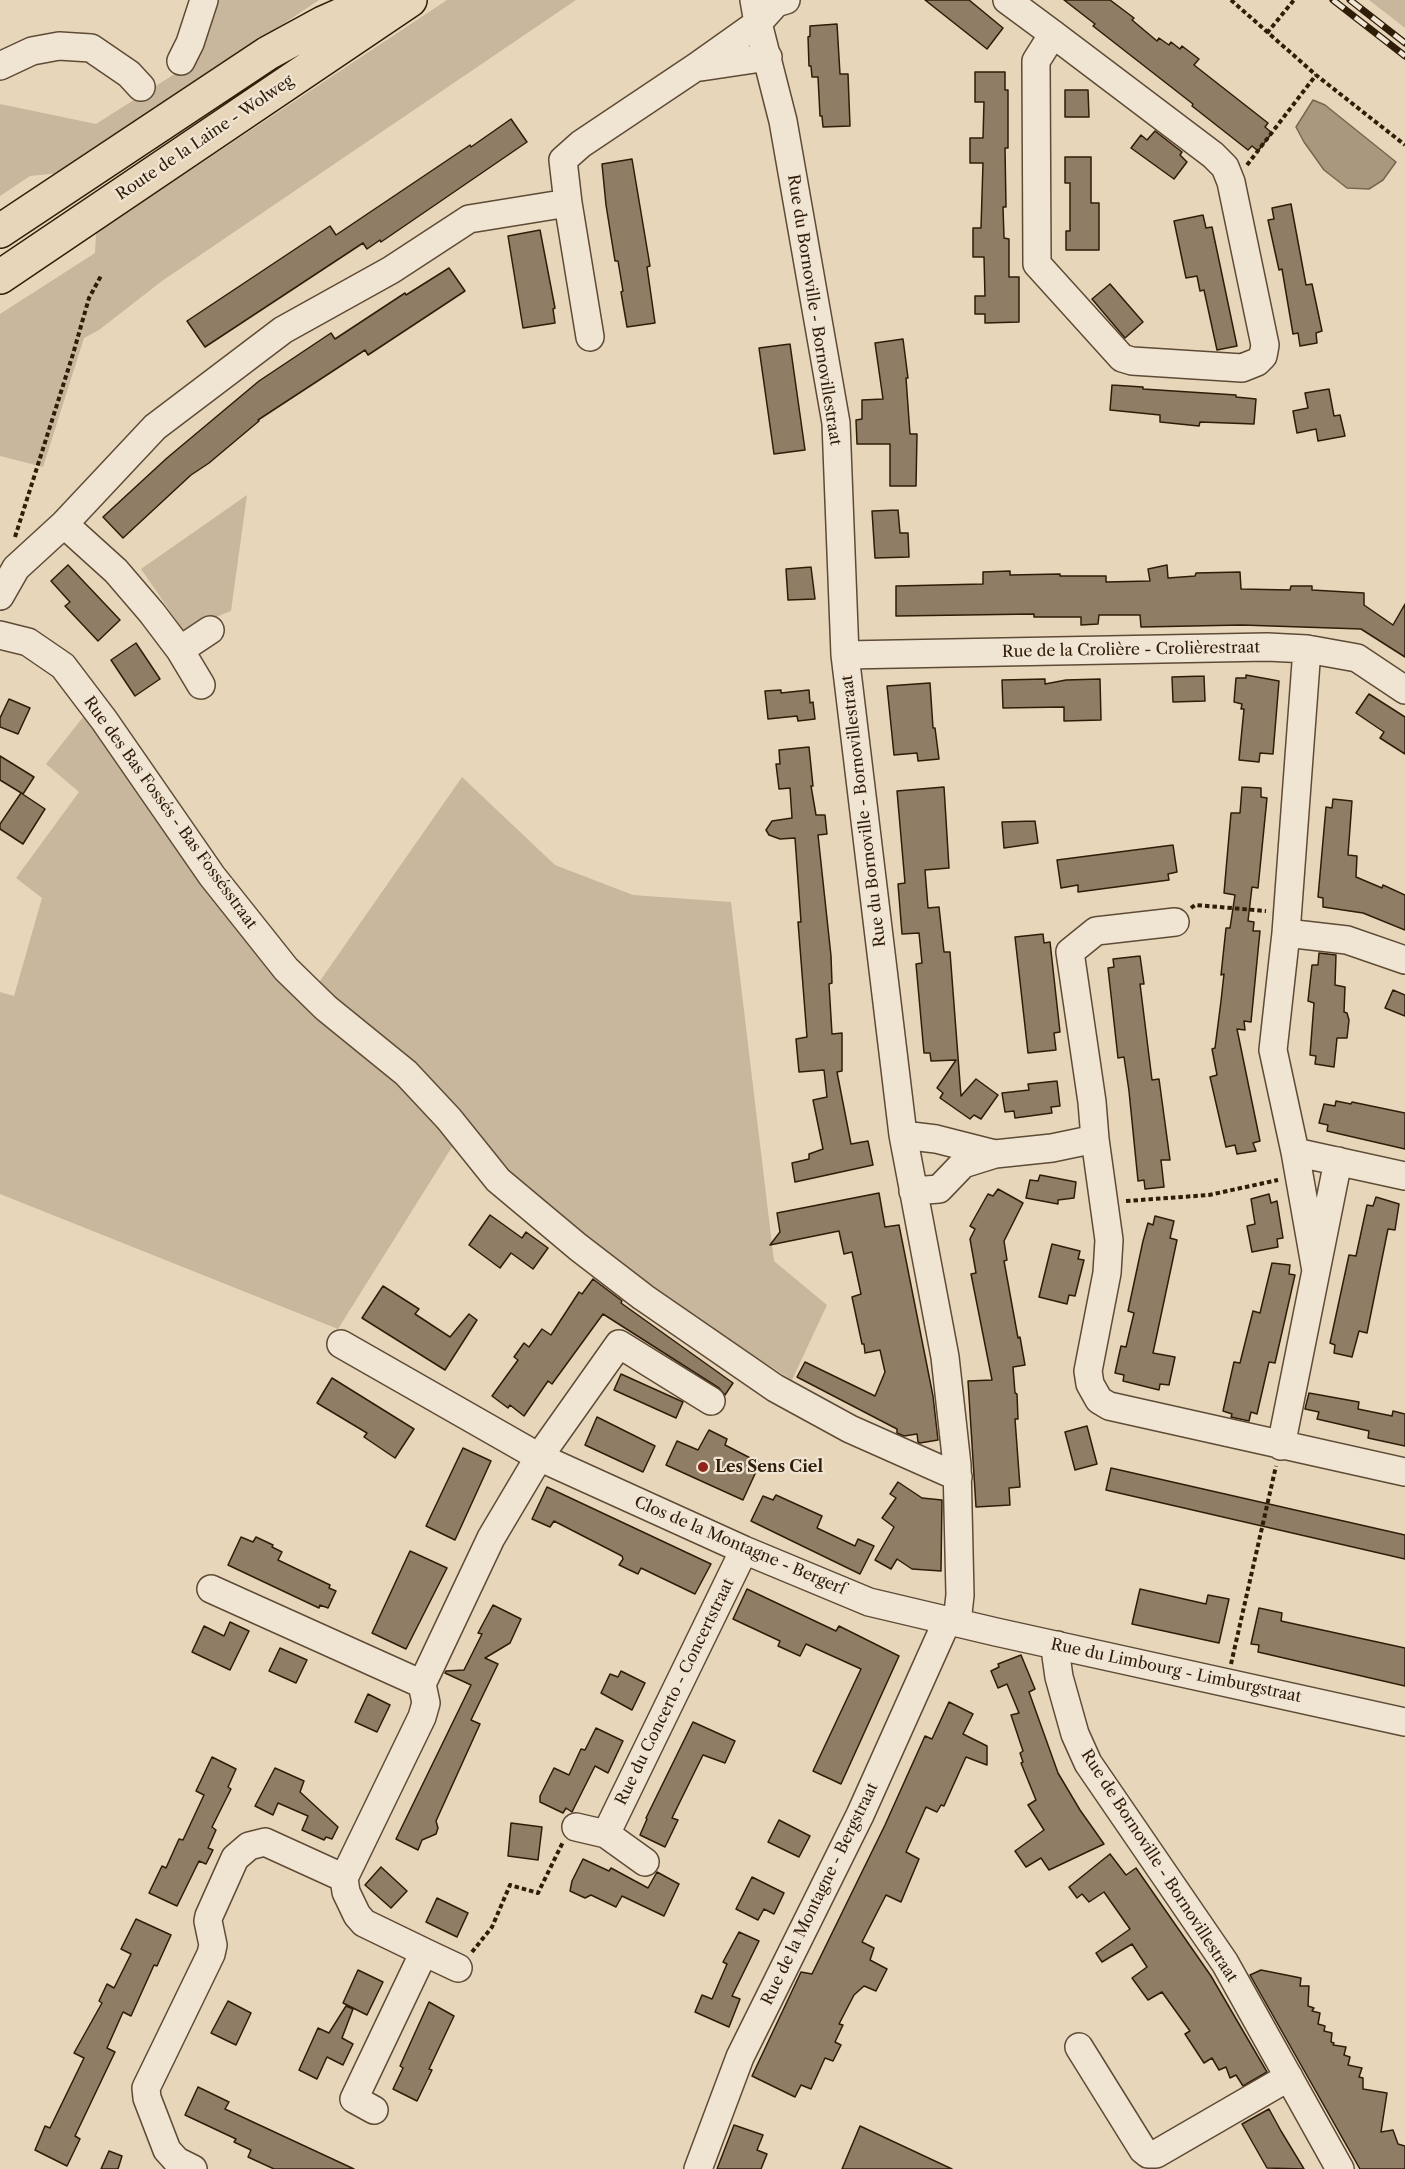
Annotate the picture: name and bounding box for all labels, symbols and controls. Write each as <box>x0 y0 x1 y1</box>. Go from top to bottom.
street label: Route de la Laine - Wolweg <box>113 71 297 205</box>
street label: Rue du Bornoville - Bornovillestraat <box>783 173 845 447</box>
street label: Rue de la Crolière - Crolièrestraat <box>1002 638 1260 662</box>
street label: Rue du Bornoville - Bornovillestraat <box>838 674 890 948</box>
street label: Rue des Bas Fossés - Bas Fossésstraat <box>79 693 261 933</box>
place label: Les Sens Ciel <box>715 1457 823 1477</box>
marker: Les Sens Ciel <box>696 1460 710 1474</box>
street label: Clos de la Montagne - Bergerf <box>631 1493 849 1599</box>
street label: Rue du Concerto - Concertstraat <box>612 1576 738 1808</box>
street label: Rue du Limbourg - Limburgstraat <box>1049 1635 1303 1707</box>
street label: Rue de Bornoville - Bornovillestraat <box>1076 1746 1242 1986</box>
street label: Rue de la Montagne - Bergstraat <box>758 1780 882 2008</box>

